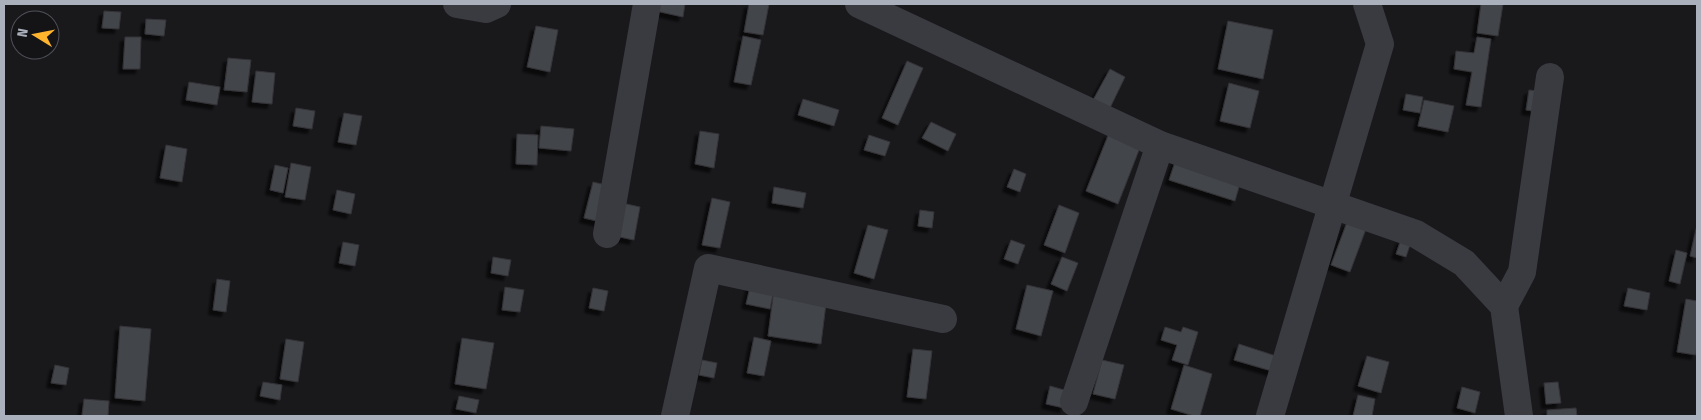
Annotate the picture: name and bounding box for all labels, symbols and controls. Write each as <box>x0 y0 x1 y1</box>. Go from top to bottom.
north arrow <box>10 10 60 60</box>
text: N <box>14 27 32 38</box>

